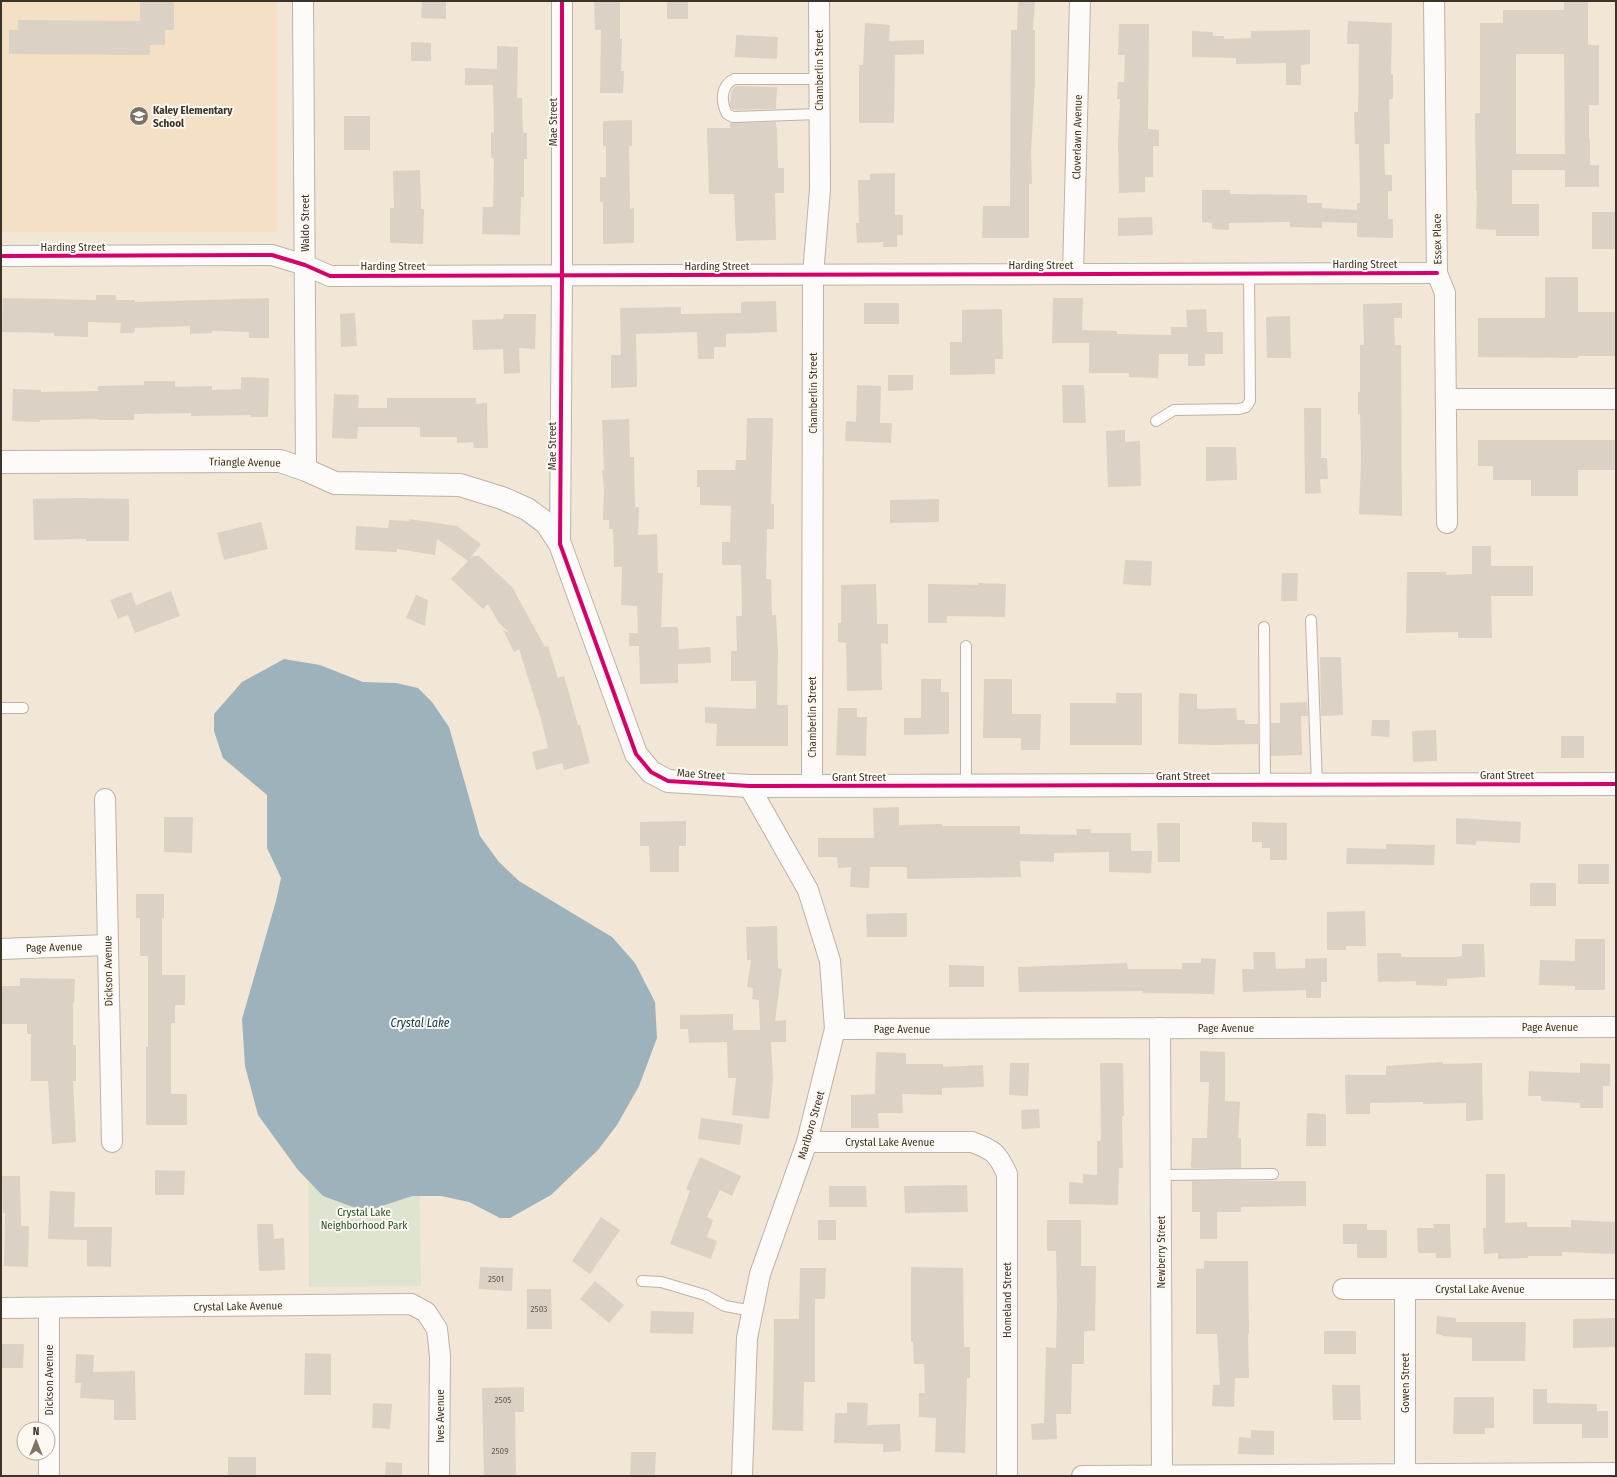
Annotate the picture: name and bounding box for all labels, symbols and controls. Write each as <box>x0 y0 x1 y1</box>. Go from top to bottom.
street label: Chamberlin Street <box>813 29 826 111</box>
street label: Cloverlawn Avenue <box>1070 94 1085 180</box>
street label: Mae Street <box>547 97 560 146</box>
place label: Kaley Elementary School <box>153 104 233 130</box>
school or university icon: Kaley Elementary School <box>128 105 150 127</box>
street label: Waldo Street <box>299 194 312 252</box>
street label: Essex Place <box>1431 213 1444 265</box>
street label: Harding Street <box>41 241 106 254</box>
street label: Harding Street <box>1333 258 1398 271</box>
street label: Harding Street <box>1009 259 1074 272</box>
street label: Harding Street <box>361 260 426 273</box>
street label: Harding Street <box>685 260 750 273</box>
street label: Chamberlin Street <box>807 352 820 434</box>
street label: Mae Street <box>546 421 559 470</box>
street label: Triangle Avenue <box>209 455 281 470</box>
street label: Chamberlin Street <box>806 676 819 758</box>
street label: Mae Street <box>676 766 726 783</box>
street label: Grant Street <box>1480 769 1535 782</box>
street label: Grant Street <box>1156 770 1211 783</box>
street label: Grant Street <box>832 771 887 784</box>
street label: Dickson Avenue <box>101 935 116 1007</box>
street label: Page Avenue <box>26 940 82 955</box>
water label: Crystal Lake <box>390 1016 450 1030</box>
street label: Page Avenue <box>1522 1021 1578 1034</box>
street label: Page Avenue <box>1198 1022 1254 1035</box>
street label: Page Avenue <box>874 1023 930 1036</box>
street label: Marlboro Street <box>796 1089 828 1161</box>
street label: Crystal Lake Avenue <box>845 1136 935 1149</box>
park label: Crystal Lake Neighborhood Park <box>321 1206 408 1232</box>
street label: Newberry Street <box>1155 1215 1168 1288</box>
street label: Homeland Street <box>1001 1262 1014 1338</box>
house number: 2501 <box>488 1274 504 1284</box>
street label: Crystal Lake Avenue <box>1435 1283 1525 1296</box>
street label: Crystal Lake Avenue <box>193 1299 283 1314</box>
house number: 2503 <box>531 1304 547 1314</box>
street label: Dickson Avenue <box>43 1345 56 1415</box>
street label: Gowen Street <box>1399 1353 1412 1413</box>
street label: Ives Avenue <box>434 1389 447 1443</box>
house number: 2505 <box>495 1395 511 1405</box>
north arrow <box>16 1421 56 1461</box>
text: N <box>33 1425 39 1438</box>
house number: 2509 <box>491 1446 509 1456</box>

